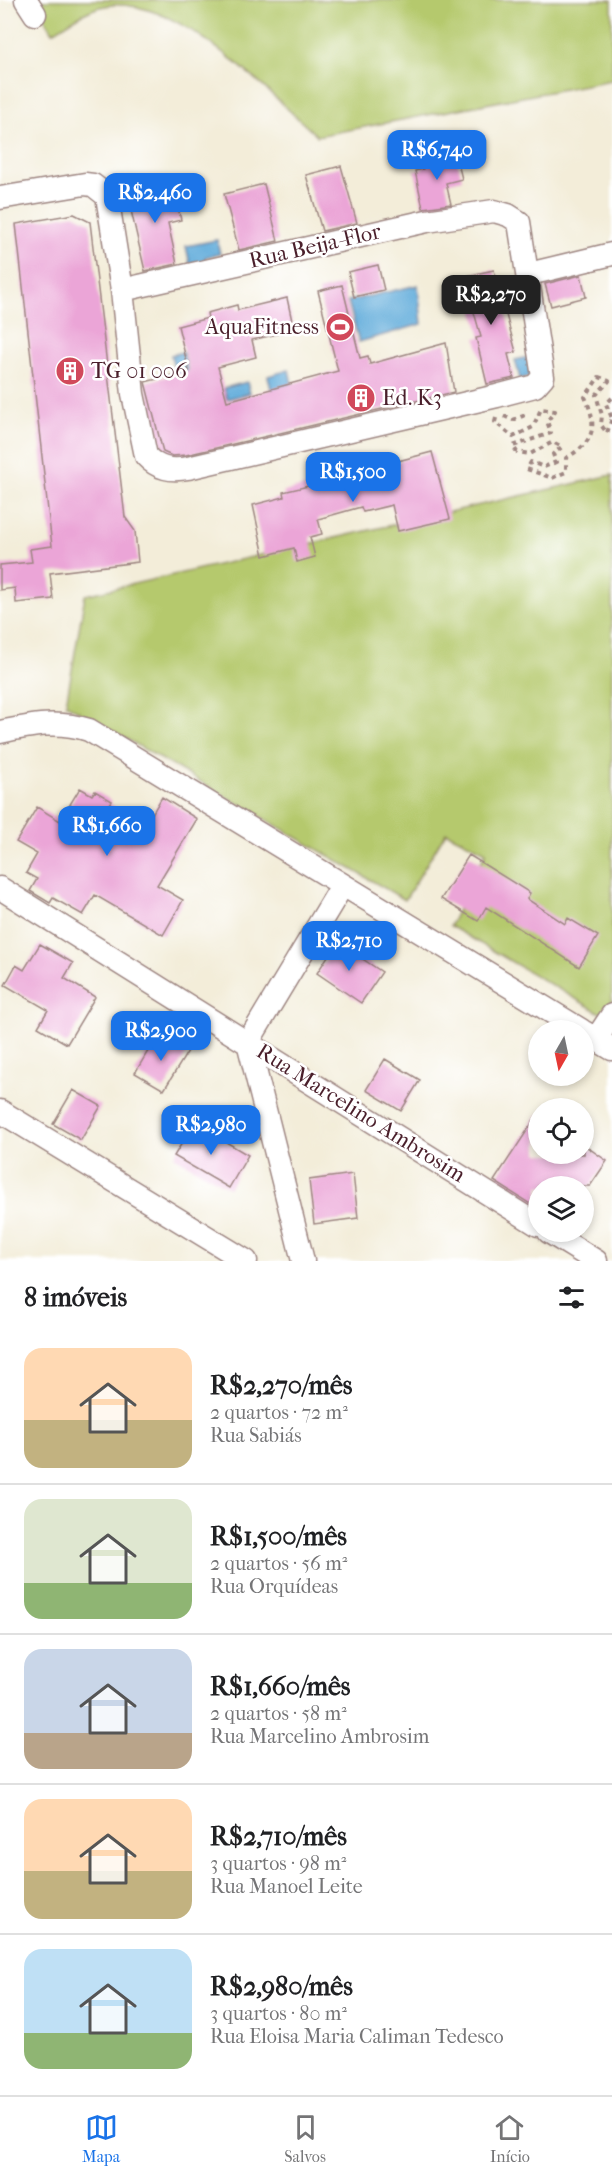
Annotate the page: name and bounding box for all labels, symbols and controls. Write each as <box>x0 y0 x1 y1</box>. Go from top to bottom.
pin: R$6,740 <box>382 130 492 181</box>
text: R$6,740 <box>401 138 473 161</box>
pin: R$2,460 <box>100 173 210 224</box>
text: R$2,460 <box>118 181 192 204</box>
street label: Rua Beija-Flor <box>247 218 384 274</box>
pin: R$2,270 <box>436 275 546 326</box>
text: R$2,270 <box>456 283 526 306</box>
sports icon: AquaFitness <box>324 311 356 343</box>
place label: AquaFitness <box>204 314 319 340</box>
building icon: TG 01 006 <box>54 355 86 387</box>
place label: TG 01 006 <box>91 358 187 384</box>
building icon: Ed. K3 <box>345 382 377 414</box>
place label: Ed. K3 <box>382 385 442 411</box>
pin: R$1,500 <box>298 452 408 503</box>
text: R$1,500 <box>320 460 386 483</box>
pin: R$1,660 <box>52 806 162 857</box>
text: R$1,660 <box>72 814 142 837</box>
pin: R$2,710 <box>294 921 404 972</box>
text: R$2,710 <box>316 929 382 952</box>
pin: R$2,900 <box>106 1011 216 1062</box>
text: R$2,900 <box>125 1019 197 1042</box>
north arrow <box>528 1020 594 1086</box>
map controls <box>528 1020 594 1242</box>
street label: Rua Marcelino Ambrosim <box>252 1038 471 1188</box>
button: locate <box>528 1098 594 1164</box>
pin: R$2,980 <box>156 1105 266 1156</box>
text: R$2,980 <box>175 1113 247 1136</box>
button: layers <box>528 1176 594 1242</box>
icon: filters <box>555 1281 588 1314</box>
text: 8 imóveis <box>24 1282 127 1313</box>
text: R$2,270/mês <box>210 1370 352 1401</box>
icon: home <box>72 1372 144 1444</box>
text: 2 quartos · 72 m² <box>210 1401 348 1424</box>
text: Rua Sabiás <box>210 1424 302 1447</box>
text: R$1,500/mês <box>210 1521 347 1552</box>
icon: home <box>72 1523 144 1595</box>
text: 2 quartos · 56 m² <box>210 1552 347 1575</box>
text: Rua Orquídeas <box>210 1575 338 1598</box>
text: R$1,660/mês <box>210 1671 350 1702</box>
icon: home <box>72 1673 144 1745</box>
text: 2 quartos · 58 m² <box>210 1702 347 1725</box>
text: Rua Marcelino Ambrosim <box>210 1725 429 1748</box>
text: R$2,710/mês <box>210 1821 347 1852</box>
icon: home <box>72 1823 144 1895</box>
text: 3 quartos · 98 m² <box>210 1852 346 1875</box>
text: Rua Manoel Leite <box>210 1875 363 1898</box>
text: R$2,980/mês <box>210 1971 353 2002</box>
icon: home <box>72 1973 144 2045</box>
text: 3 quartos · 80 m² <box>210 2002 347 2025</box>
text: Rua Eloisa Maria Caliman Tedesco <box>210 2025 504 2048</box>
tab: Mapa <box>82 2111 120 2166</box>
tab: Salvos <box>284 2111 326 2166</box>
tab: Início <box>490 2111 530 2166</box>

